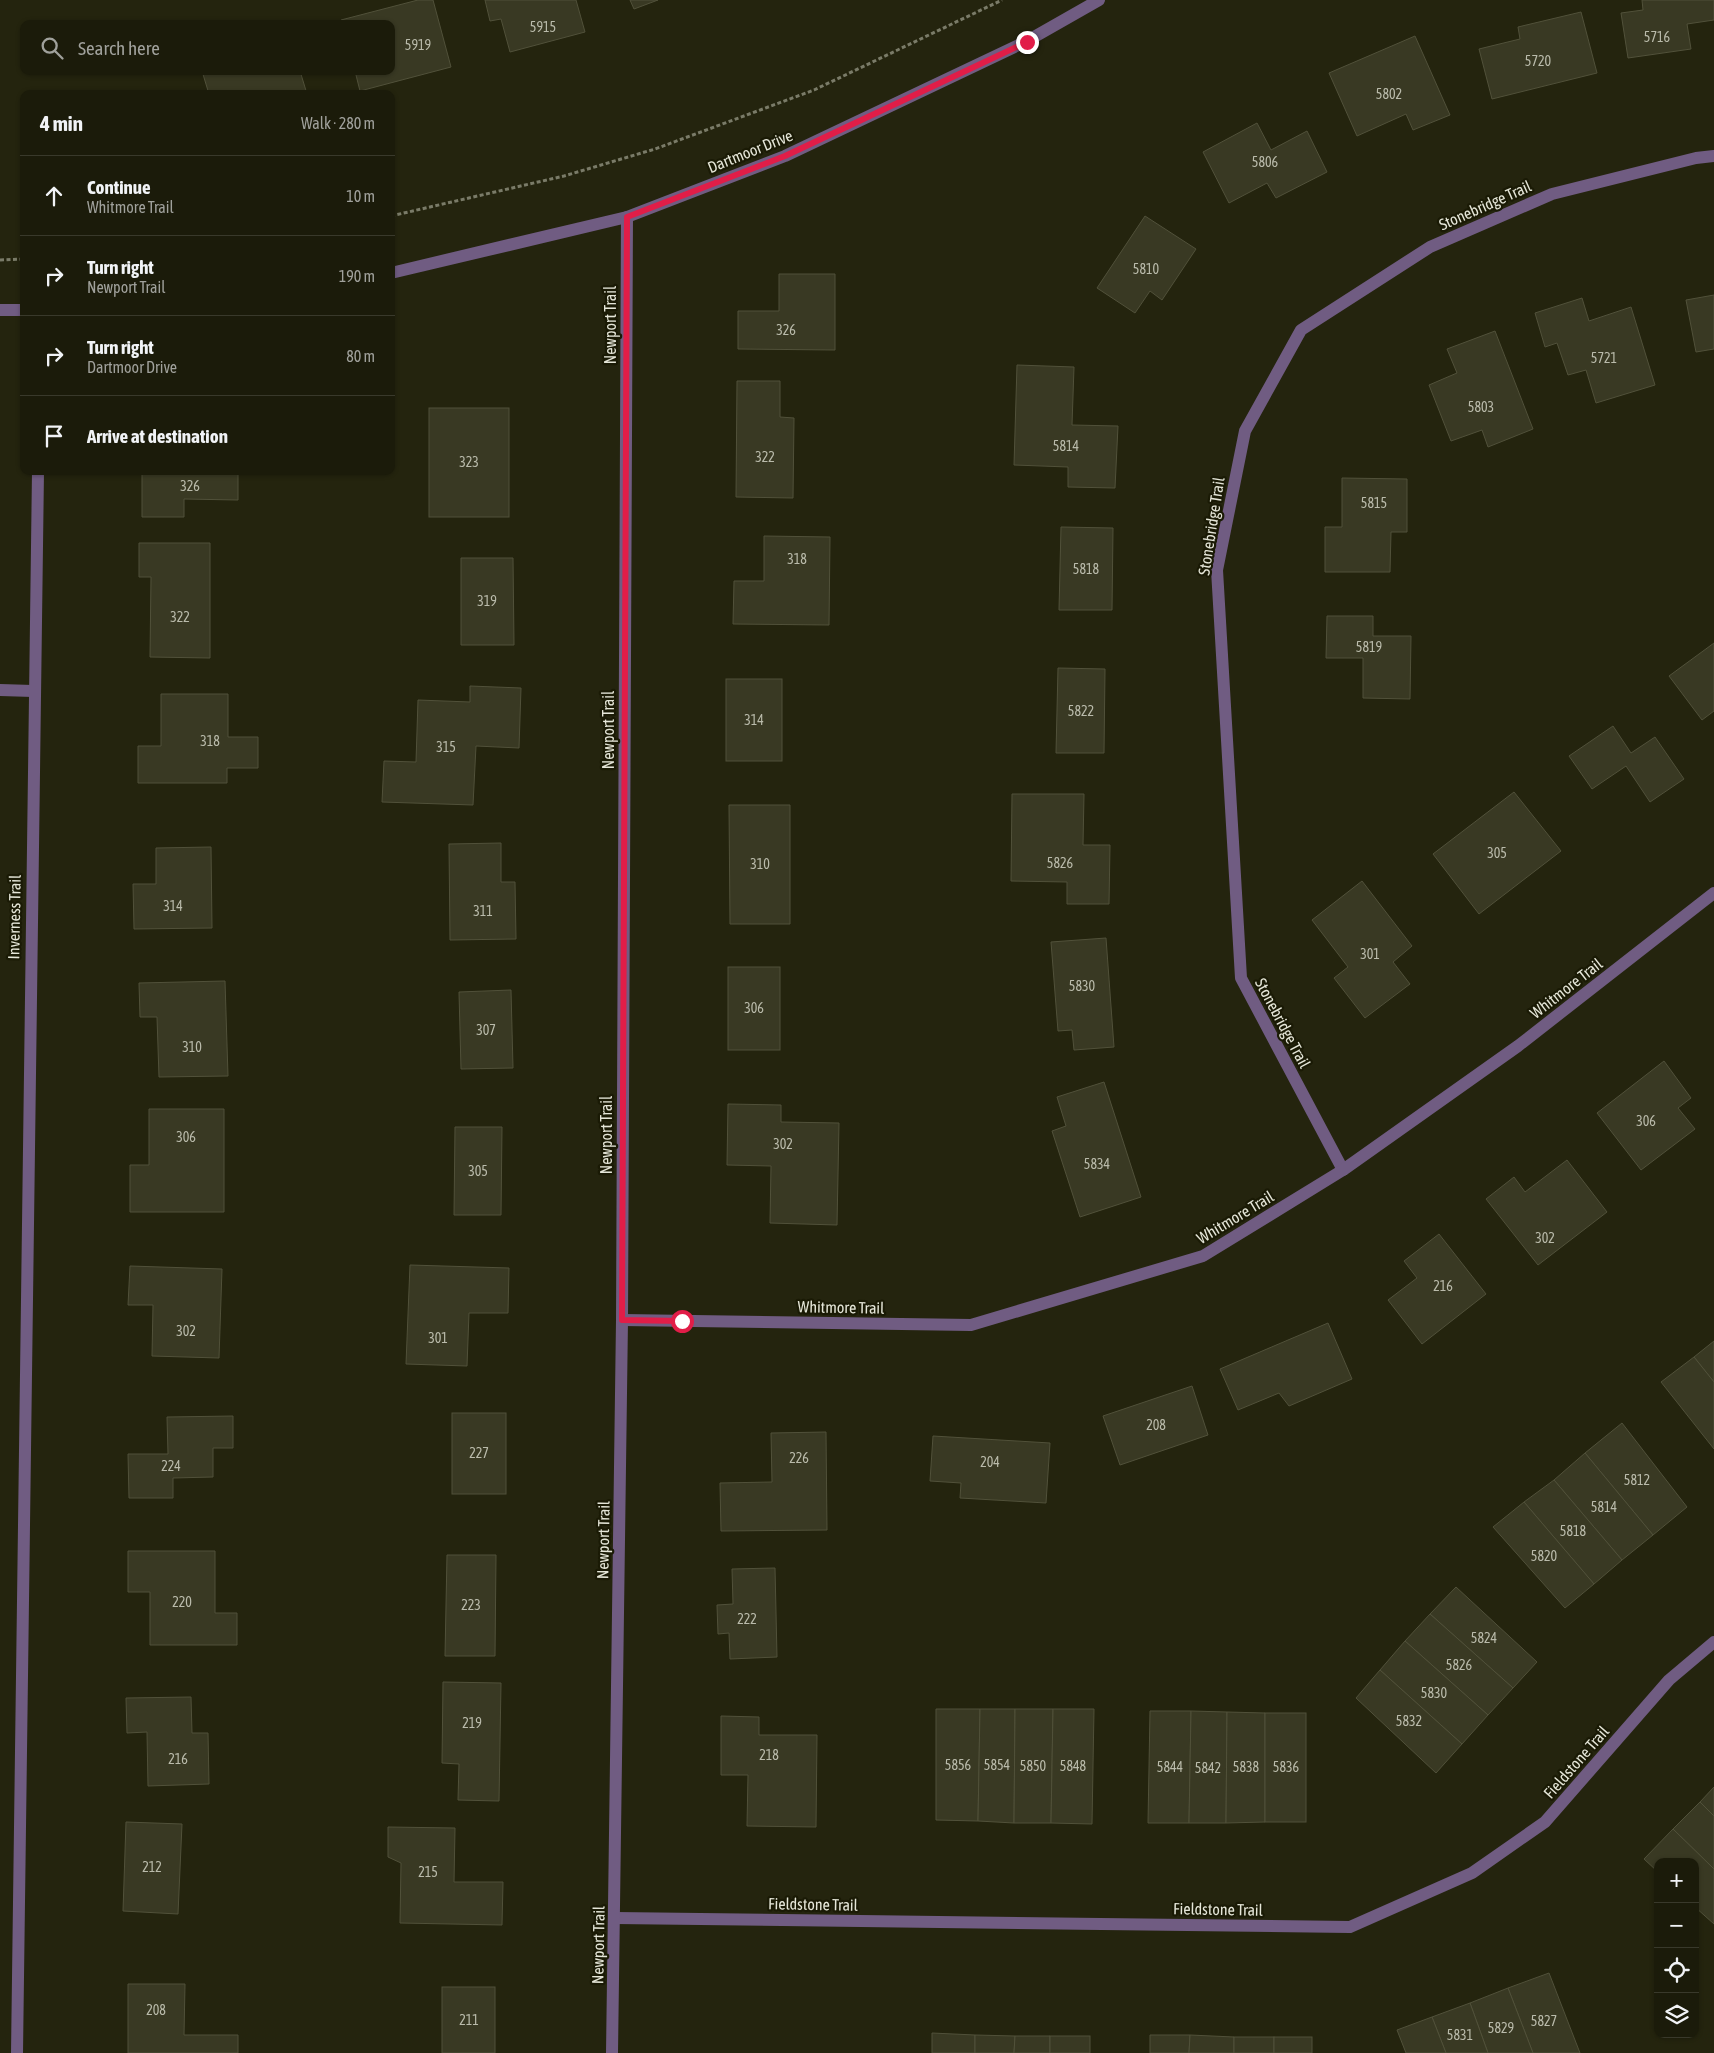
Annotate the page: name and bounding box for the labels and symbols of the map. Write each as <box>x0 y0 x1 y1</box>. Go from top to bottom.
house number: 5915 <box>530 19 556 35</box>
house number: 5716 <box>1644 29 1671 45</box>
route end <box>1016 31 1039 54</box>
house number: 5919 <box>405 37 431 53</box>
house number: 5720 <box>1525 53 1552 69</box>
house number: 5802 <box>1376 86 1402 102</box>
street label: Dartmoor Drive <box>705 126 795 176</box>
house number: 5806 <box>1252 154 1279 170</box>
street label: Stonebridge Trail <box>1436 176 1535 234</box>
house number: 5810 <box>1133 261 1160 277</box>
street label: Newport Trail <box>601 285 620 364</box>
house number: 326 <box>776 322 796 338</box>
house number: 5721 <box>1591 350 1617 366</box>
house number: 5803 <box>1468 399 1494 415</box>
house number: 5814 <box>1053 438 1080 454</box>
house number: 322 <box>755 449 775 465</box>
house number: 323 <box>459 454 479 470</box>
street label: Stonebridge Trail <box>1194 475 1229 577</box>
house number: 326 <box>180 478 200 494</box>
house number: 5815 <box>1361 495 1387 511</box>
house number: 318 <box>787 551 807 567</box>
house number: 5818 <box>1073 561 1100 577</box>
house number: 319 <box>477 593 497 609</box>
house number: 322 <box>170 609 190 625</box>
house number: 5819 <box>1356 639 1382 655</box>
street label: Newport Trail <box>599 690 618 769</box>
house number: 5822 <box>1068 703 1094 719</box>
house number: 314 <box>744 712 764 728</box>
house number: 318 <box>200 733 220 749</box>
house number: 315 <box>436 739 456 755</box>
house number: 305 <box>1487 845 1507 861</box>
house number: 5826 <box>1047 855 1074 871</box>
house number: 310 <box>750 856 770 872</box>
street label: Inverness Trail <box>4 874 24 959</box>
house number: 314 <box>163 898 183 914</box>
house number: 311 <box>473 903 493 919</box>
house number: 301 <box>1360 946 1380 962</box>
street label: Whitmore Trail <box>1526 954 1606 1022</box>
street label: Stonebridge Trail <box>1251 975 1315 1072</box>
house number: 5830 <box>1069 978 1096 994</box>
house number: 306 <box>744 1000 764 1016</box>
house number: 307 <box>476 1022 496 1038</box>
house number: 310 <box>182 1039 202 1055</box>
street label: Newport Trail <box>597 1095 616 1174</box>
house number: 306 <box>1636 1113 1656 1129</box>
house number: 306 <box>176 1129 196 1145</box>
house number: 302 <box>773 1136 793 1152</box>
house number: 5834 <box>1084 1156 1111 1172</box>
house number: 305 <box>468 1163 488 1179</box>
street label: Whitmore Trail <box>1193 1187 1277 1247</box>
house number: 302 <box>1535 1230 1555 1246</box>
house number: 216 <box>1433 1278 1453 1294</box>
street label: Whitmore Trail <box>797 1297 885 1317</box>
route start <box>671 1310 694 1333</box>
house number: 302 <box>176 1323 196 1339</box>
house number: 301 <box>428 1330 448 1346</box>
house number: 208 <box>1146 1417 1166 1433</box>
house number: 227 <box>469 1445 489 1461</box>
house number: 226 <box>789 1450 809 1466</box>
house number: 204 <box>980 1454 1000 1470</box>
house number: 224 <box>161 1458 181 1474</box>
house number: 5812 <box>1624 1472 1650 1488</box>
house number: 5814 <box>1591 1499 1618 1515</box>
street label: Newport Trail <box>593 1500 614 1579</box>
house number: 5818 <box>1560 1523 1587 1539</box>
house number: 5820 <box>1531 1548 1558 1564</box>
house number: 220 <box>172 1594 192 1610</box>
house number: 223 <box>461 1597 481 1613</box>
house number: 222 <box>737 1611 757 1627</box>
house number: 5824 <box>1471 1630 1498 1646</box>
house number: 5826 <box>1446 1657 1473 1673</box>
house number: 5830 <box>1421 1685 1448 1701</box>
house number: 5832 <box>1396 1713 1422 1729</box>
house number: 219 <box>462 1715 482 1731</box>
street label: Fieldstone Trail <box>1540 1722 1613 1802</box>
house number: 218 <box>759 1747 779 1763</box>
house number: 216 <box>168 1751 188 1767</box>
house number: 5856 <box>945 1757 972 1773</box>
house number: 5854 <box>984 1757 1011 1773</box>
house number: 5850 <box>1020 1758 1047 1774</box>
house number: 5848 <box>1060 1758 1087 1774</box>
house number: 5844 <box>1157 1759 1184 1775</box>
house number: 5838 <box>1233 1759 1260 1775</box>
house number: 5836 <box>1273 1759 1300 1775</box>
house number: 5842 <box>1195 1760 1221 1776</box>
house number: 212 <box>142 1859 162 1875</box>
house number: 215 <box>418 1864 438 1880</box>
street label: Fieldstone Trail <box>768 1894 859 1914</box>
street label: Fieldstone Trail <box>1173 1899 1264 1919</box>
street label: Newport Trail <box>588 1905 609 1984</box>
house number: 208 <box>146 2002 166 2018</box>
house number: 211 <box>459 2012 479 2028</box>
house number: 5827 <box>1531 2013 1557 2029</box>
house number: 5829 <box>1488 2020 1514 2036</box>
house number: 5831 <box>1447 2027 1473 2043</box>

